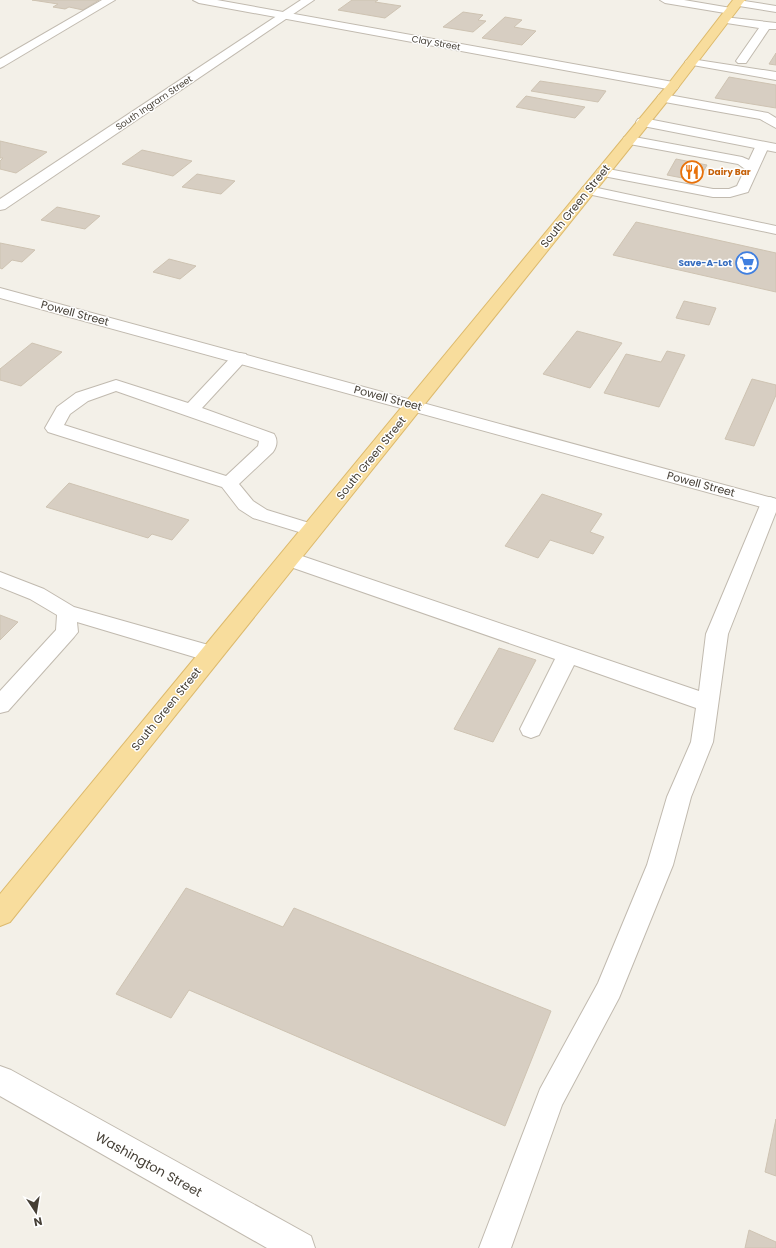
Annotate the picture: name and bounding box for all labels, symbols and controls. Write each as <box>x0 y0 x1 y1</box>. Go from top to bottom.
street label: Clay Street <box>411 33 461 53</box>
street label: South Ingram Street <box>113 73 195 133</box>
restaurant icon: Dairy Bar <box>679 159 705 185</box>
street label: South Green Street <box>536 161 614 251</box>
place label: Dairy Bar <box>708 166 751 178</box>
supermarket icon: Save-A-Lot <box>734 250 760 276</box>
place label: Save-A-Lot <box>678 257 732 269</box>
street label: Powell Street <box>39 296 111 330</box>
street label: Powell Street <box>352 381 424 415</box>
street label: South Green Street <box>332 413 410 503</box>
street label: Powell Street <box>665 467 737 501</box>
street label: South Green Street <box>127 664 205 754</box>
street label: Washington Street <box>92 1127 206 1202</box>
north arrow <box>16 1192 56 1232</box>
text: N <box>32 1213 44 1230</box>

